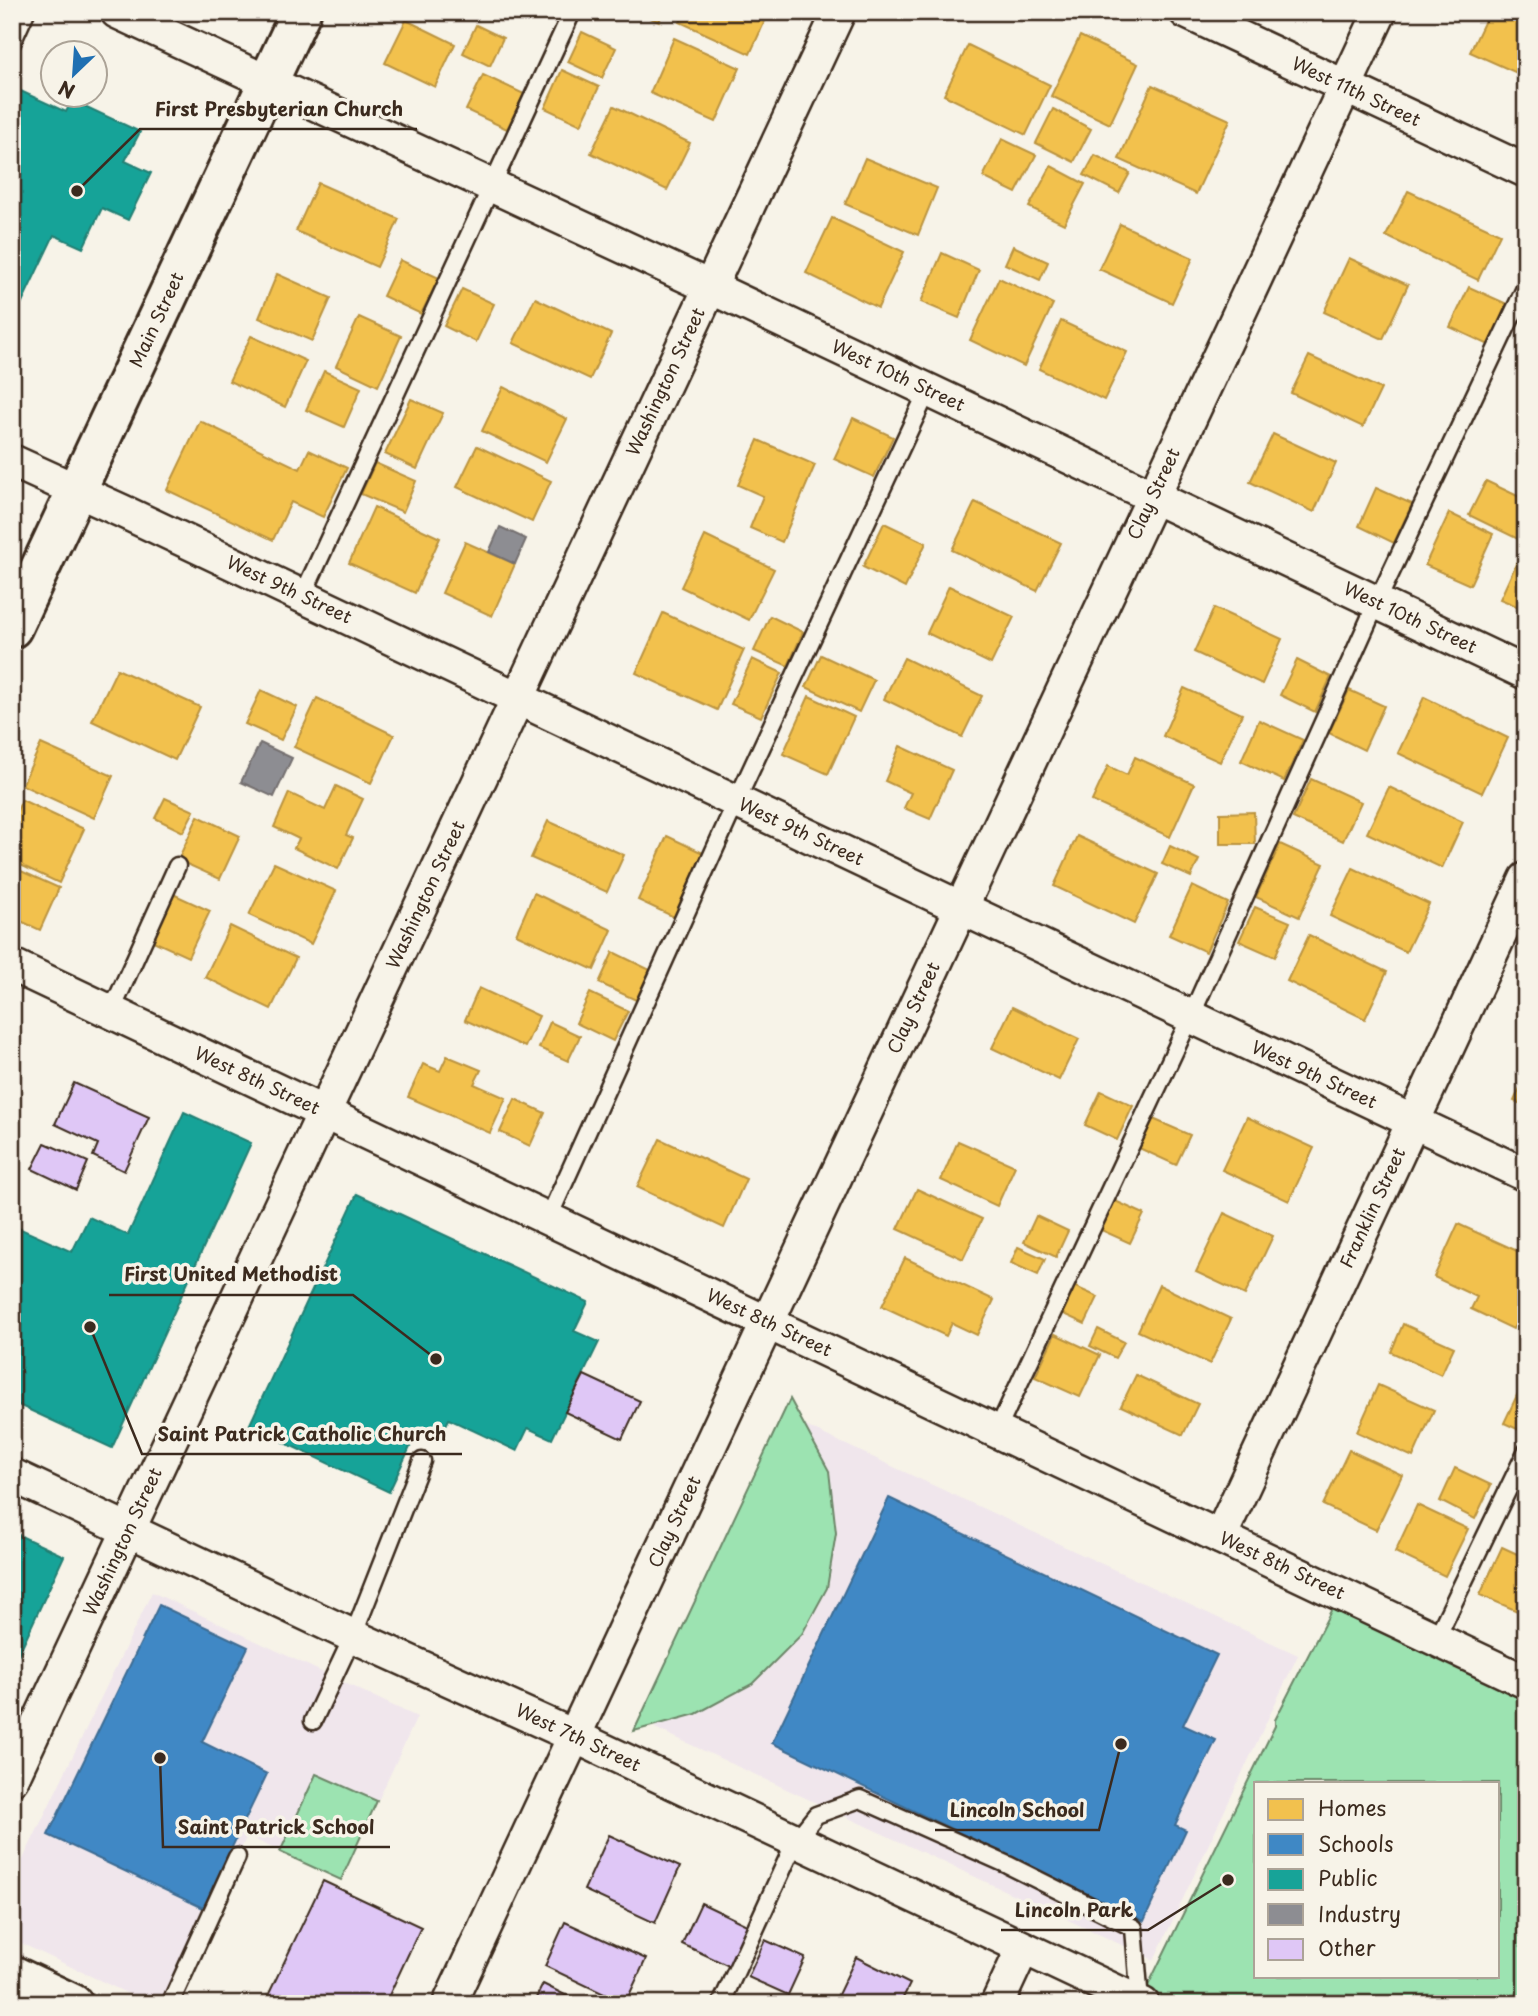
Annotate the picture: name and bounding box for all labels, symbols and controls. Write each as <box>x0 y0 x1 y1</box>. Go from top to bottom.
north arrow <box>38 38 108 108</box>
street label: West 11th Street <box>1288 49 1426 132</box>
text: N <box>54 74 79 106</box>
callout: First Presbyterian Church <box>140 89 417 129</box>
text: First Presbyterian Church <box>155 94 403 122</box>
street label: Main Street <box>122 267 190 372</box>
street label: Washington Street <box>618 303 711 460</box>
street label: West 10th Street <box>828 332 970 417</box>
street label: Clay Street <box>1120 443 1186 544</box>
street label: West 9th Street <box>222 548 357 630</box>
street label: West 10th Street <box>1340 574 1482 659</box>
street label: West 9th Street <box>734 790 869 872</box>
street label: Washington Street <box>378 816 471 973</box>
street label: Clay Street <box>880 957 946 1058</box>
street label: West 9th Street <box>1247 1033 1382 1115</box>
street label: West 8th Street <box>191 1039 325 1121</box>
street label: Franklin Street <box>1332 1143 1411 1272</box>
callout: First United Methodist <box>109 1255 353 1295</box>
text: First United Methodist <box>124 1259 338 1287</box>
street label: West 8th Street <box>703 1281 837 1363</box>
callout: Saint Patrick Catholic Church <box>142 1414 462 1454</box>
text: Saint Patrick Catholic Church <box>157 1419 447 1447</box>
street label: Washington Street <box>75 1463 168 1620</box>
street label: Clay Street <box>641 1471 707 1572</box>
street label: West 8th Street <box>1216 1524 1350 1606</box>
street label: West 7th Street <box>512 1696 646 1777</box>
legend <box>1254 1782 1500 1978</box>
callout: Lincoln School <box>935 1790 1099 1830</box>
text: Homes <box>1318 1791 1386 1823</box>
text: Lincoln School <box>950 1795 1084 1823</box>
callout: Saint Patrick School <box>163 1807 390 1847</box>
text: Saint Patrick School <box>178 1812 374 1840</box>
text: Schools <box>1318 1827 1394 1859</box>
text: Public <box>1318 1861 1378 1893</box>
callout: Lincoln Park <box>1001 1890 1148 1930</box>
text: Lincoln Park <box>1015 1895 1133 1923</box>
text: Industry <box>1318 1897 1401 1929</box>
text: Other <box>1318 1931 1376 1963</box>

